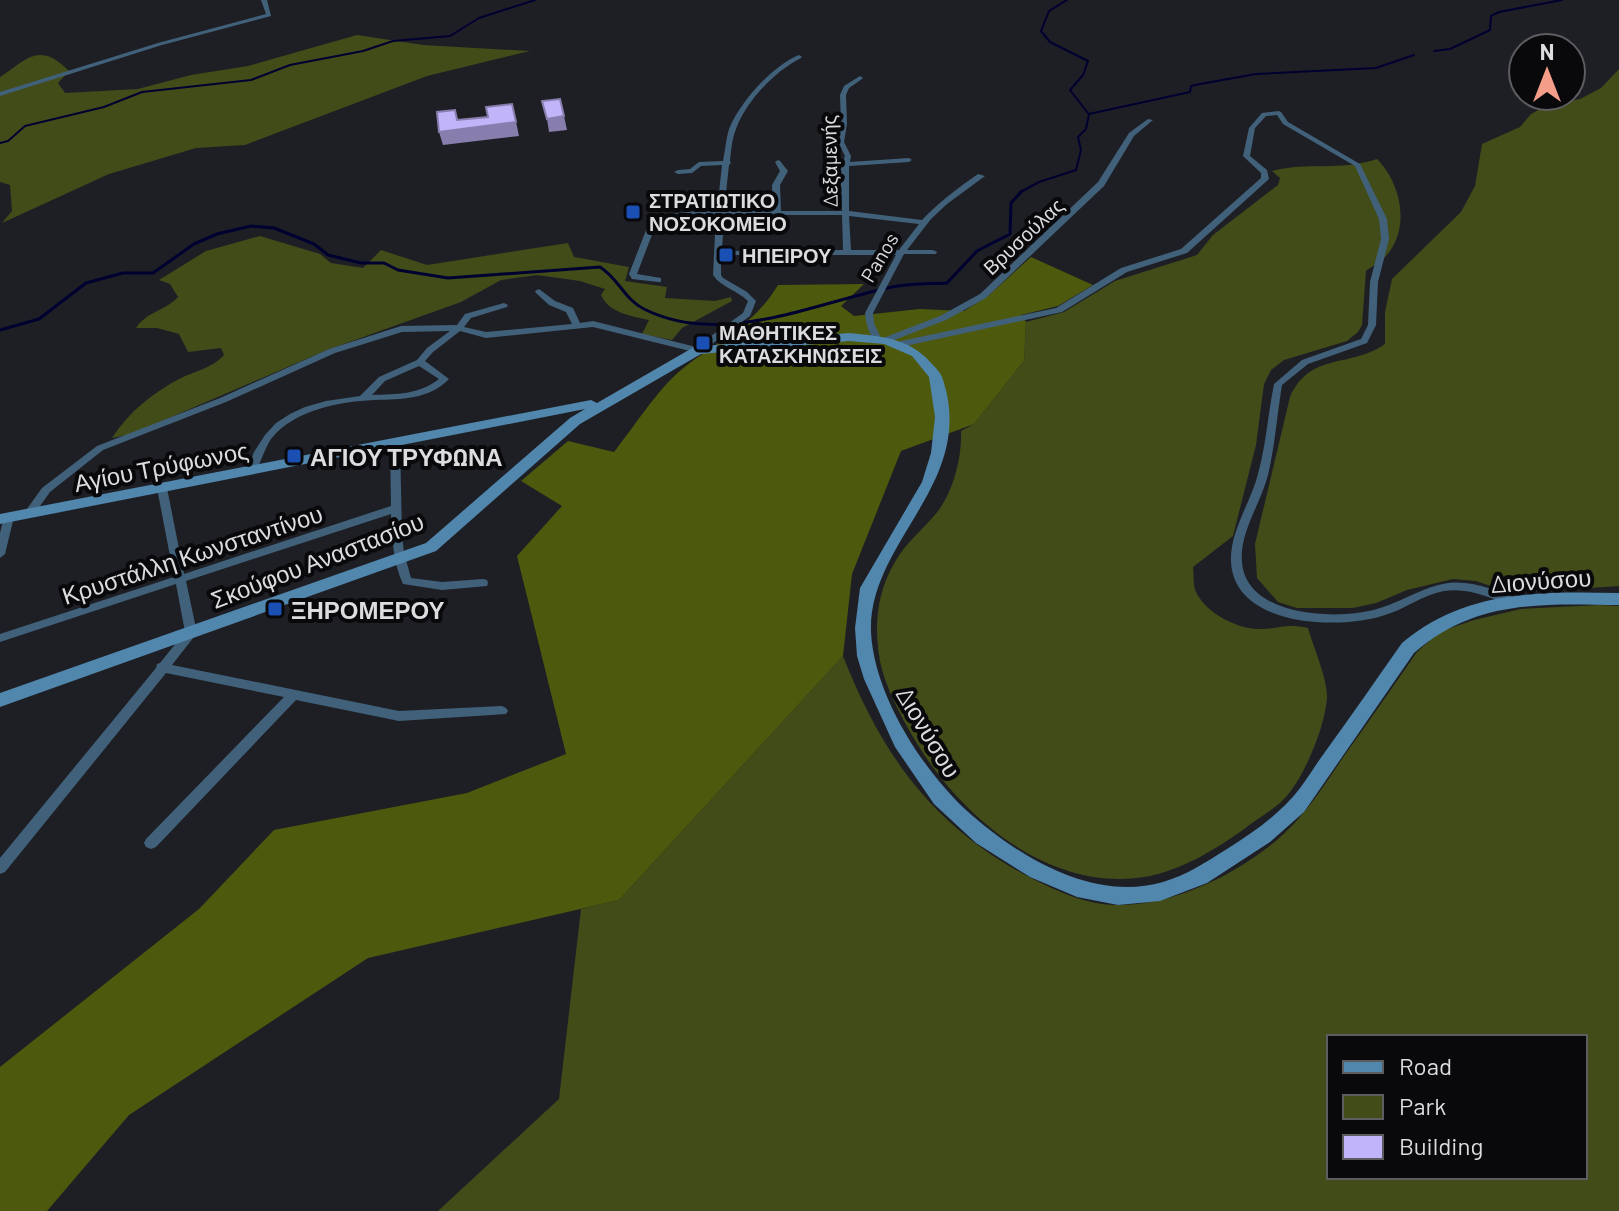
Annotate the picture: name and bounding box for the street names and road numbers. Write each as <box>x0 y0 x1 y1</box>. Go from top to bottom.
street label: Δεξαμενής <box>816 114 842 207</box>
street label: Βρυσούλας <box>978 193 1068 279</box>
street label: Panos <box>855 228 903 286</box>
street label: Αγίου Τρύφωνος <box>71 435 251 497</box>
street label: Κρυστάλλη Κωνσταντίνου <box>58 498 326 610</box>
street label: Σκούφου Αναστασίου <box>206 506 428 614</box>
street label: Διονύσου <box>1490 562 1592 598</box>
street label: Διονύσου <box>891 681 967 783</box>

